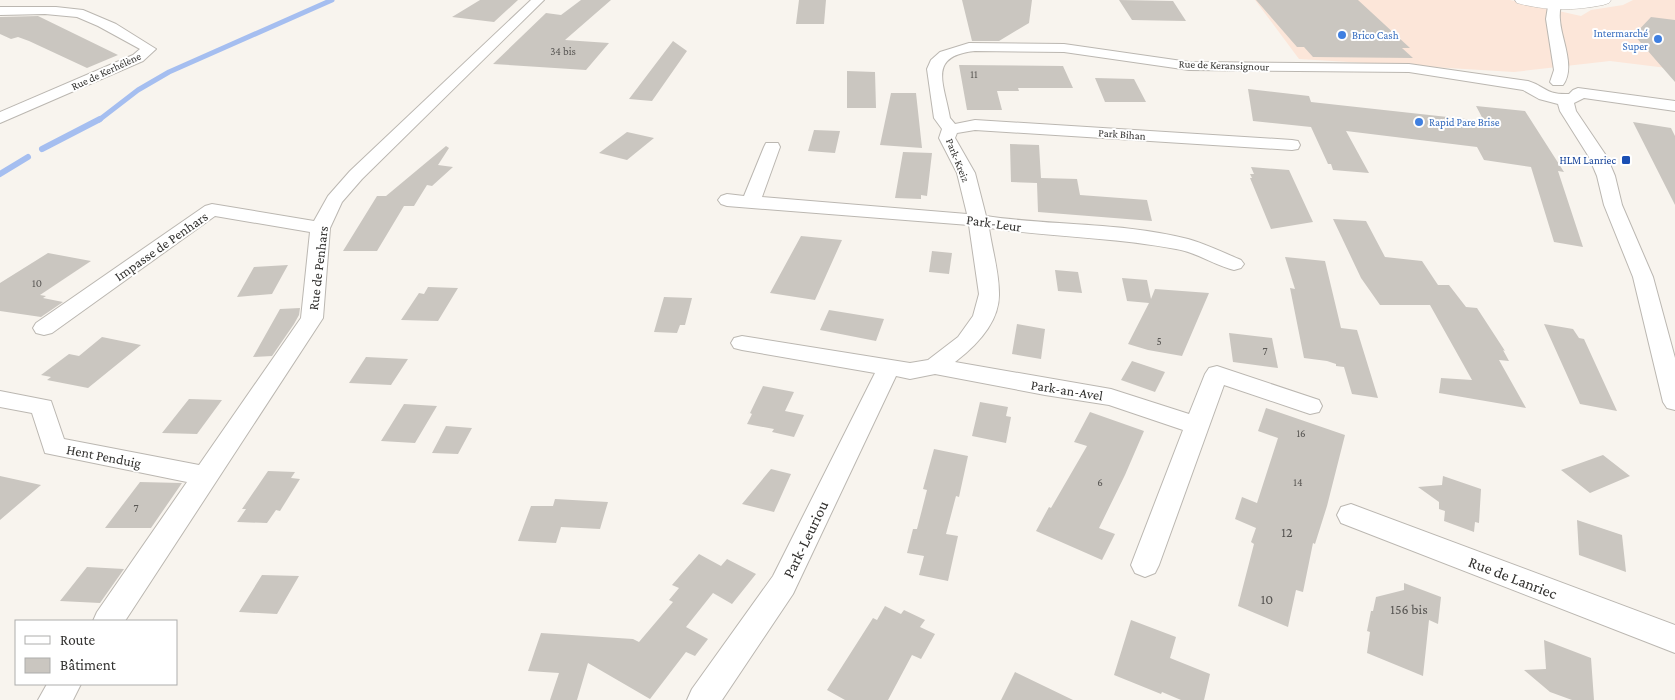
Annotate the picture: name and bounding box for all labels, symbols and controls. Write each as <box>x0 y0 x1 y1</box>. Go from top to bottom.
place label: Intermarché Super <box>1594 27 1648 53</box>
marker: Brico Cash <box>1336 29 1348 41</box>
place label: Brico Cash <box>1352 29 1399 41</box>
marker: Intermarché Super <box>1652 33 1664 45</box>
house number: 34 bis <box>550 45 576 57</box>
street label: Rue de Kerhélène <box>69 50 143 92</box>
street label: Rue de Keransignour <box>1178 57 1270 74</box>
house number: 11 <box>970 68 978 80</box>
marker: Rapid Pare Brise <box>1413 116 1425 128</box>
place label: Rapid Pare Brise <box>1429 116 1500 129</box>
street label: Park Bihan <box>1098 126 1146 142</box>
street label: Park-Kreiz <box>944 136 972 184</box>
place label: HLM Lanriec <box>1559 154 1616 166</box>
marker: HLM Lanriec <box>1620 154 1632 166</box>
street label: Impasse de Penhars <box>111 208 211 284</box>
street label: Park-Leur <box>965 211 1023 235</box>
street label: Rue de Penhars <box>305 225 331 311</box>
house number: 10 <box>32 277 42 289</box>
house number: 5 <box>1156 335 1162 347</box>
house number: 7 <box>1262 345 1268 357</box>
street label: Park-an-Avel <box>1030 376 1105 404</box>
house number: 16 <box>1296 427 1306 439</box>
street label: Hent Penduig <box>65 441 143 471</box>
house number: 6 <box>1097 476 1103 488</box>
house number: 14 <box>1293 476 1303 488</box>
street label: Park-Leuriou <box>779 497 832 581</box>
house number: 7 <box>133 502 139 514</box>
house number: 12 <box>1281 524 1293 540</box>
street label: Rue de Lanriec <box>1466 553 1560 602</box>
house number: 10 <box>1261 591 1273 607</box>
house number: 156 bis <box>1390 601 1428 617</box>
legend <box>15 620 178 685</box>
text: Route <box>60 632 95 648</box>
text: Bâtiment <box>60 657 117 673</box>

